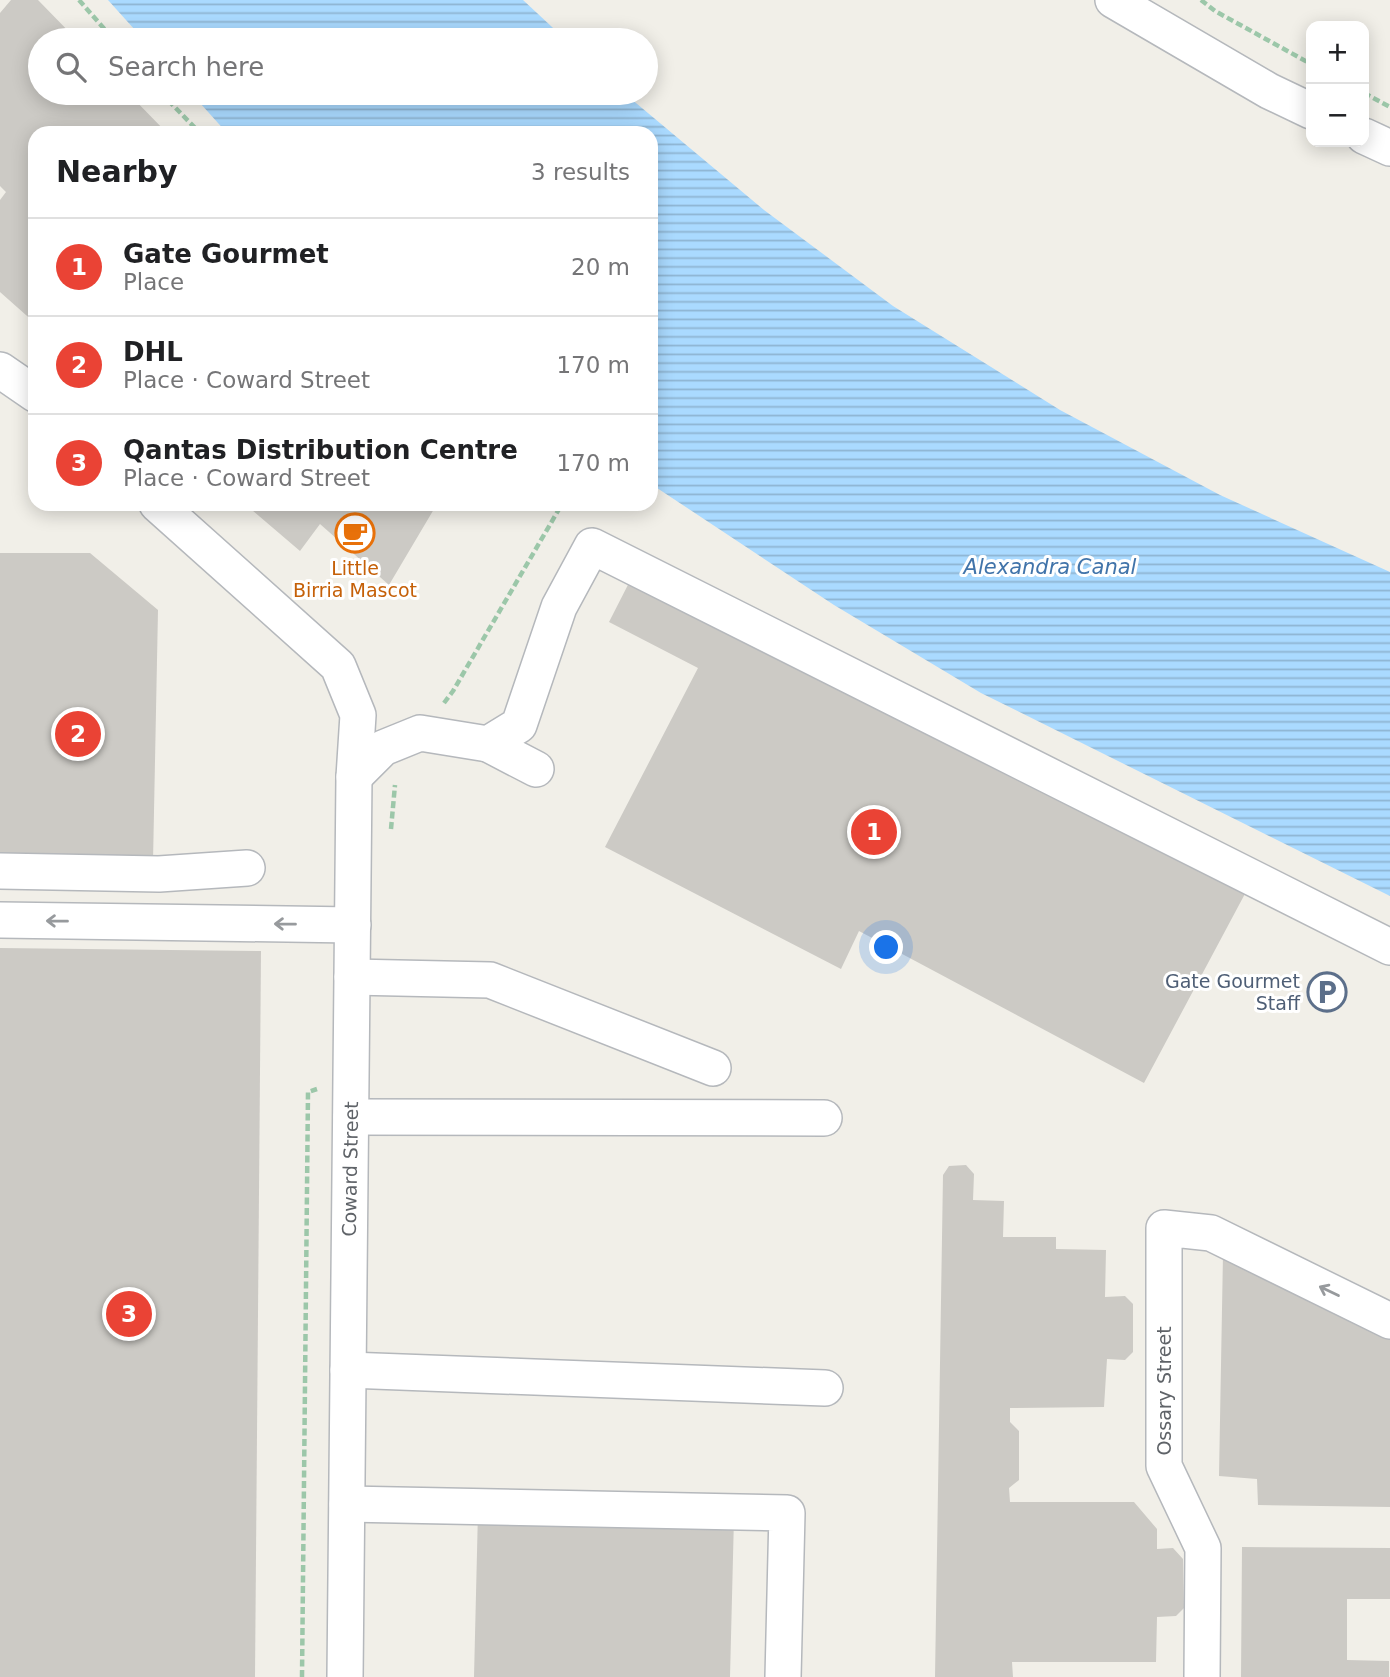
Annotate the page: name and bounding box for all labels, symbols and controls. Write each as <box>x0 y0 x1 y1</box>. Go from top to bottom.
map controls <box>1306 21 1369 147</box>
button: + <box>1306 21 1369 84</box>
search box <box>28 28 658 105</box>
icon: search <box>52 48 90 86</box>
text: Search here <box>108 52 264 82</box>
button: − <box>1306 84 1369 147</box>
text: Nearby <box>56 154 178 189</box>
text: 3 results <box>531 159 630 185</box>
text: Gate Gourmet <box>123 239 329 269</box>
text: 1 <box>71 254 87 280</box>
text: 20 m <box>571 254 630 280</box>
text: Place <box>123 269 184 295</box>
text: DHL <box>123 337 183 367</box>
text: 2 <box>71 352 87 378</box>
text: 170 m <box>556 352 630 378</box>
text: Place · Coward Street <box>123 367 370 393</box>
text: Qantas Distribution Centre <box>123 435 518 465</box>
text: 3 <box>71 450 87 476</box>
text: 170 m <box>556 450 630 476</box>
text: Place · Coward Street <box>123 465 370 491</box>
cafe icon: Little Birria Mascot <box>334 512 376 554</box>
water label: Alexandra Canal <box>962 555 1137 579</box>
place label: Little Birria Mascot <box>293 557 417 601</box>
pin: 2 <box>55 708 101 760</box>
pin: 1 <box>851 806 897 858</box>
one-way arrow <box>46 914 69 928</box>
one-way arrow <box>273 917 296 931</box>
your location <box>869 930 903 964</box>
place label: Gate Gourmet Staff <box>1165 970 1301 1014</box>
parking icon: Gate Gourmet Staff <box>1306 971 1348 1013</box>
street label: Coward Street <box>338 1101 362 1237</box>
one-way arrow <box>1319 1284 1340 1298</box>
pin: 3 <box>106 1288 152 1340</box>
street label: Ossary Street <box>1153 1326 1175 1456</box>

